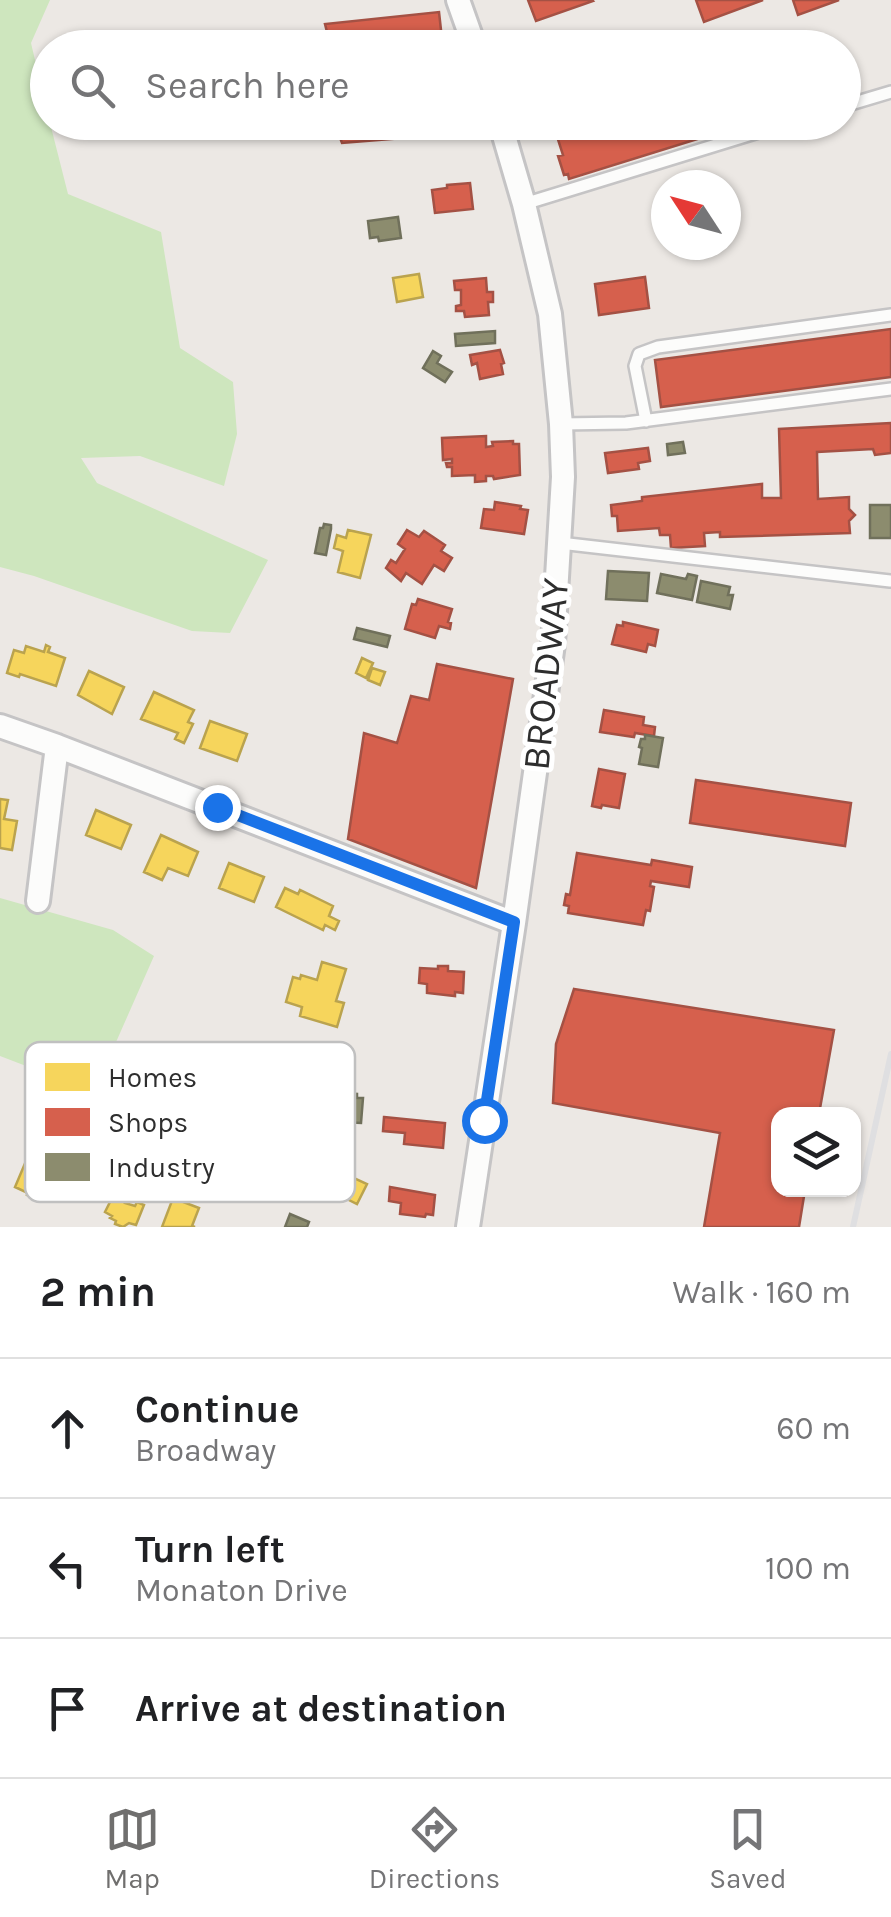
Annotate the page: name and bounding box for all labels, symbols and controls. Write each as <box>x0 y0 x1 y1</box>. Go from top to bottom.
search box <box>30 30 861 140</box>
icon: search <box>65 58 120 113</box>
text: Search here <box>145 63 349 108</box>
north arrow <box>651 170 741 260</box>
street label: BROADWAY <box>514 576 578 772</box>
route end <box>195 785 241 831</box>
legend <box>25 1042 355 1202</box>
text: Homes <box>108 1061 197 1094</box>
route start <box>462 1098 508 1144</box>
text: Shops <box>108 1106 188 1139</box>
map controls <box>771 1107 861 1197</box>
button: layers <box>771 1107 861 1197</box>
text: Industry <box>108 1151 215 1184</box>
text: 2 min <box>40 1267 156 1317</box>
text: Walk · 160 m <box>672 1274 851 1311</box>
text: Continue <box>135 1387 299 1432</box>
icon: ahead <box>40 1401 95 1456</box>
text: 60 m <box>776 1410 851 1447</box>
text: Broadway <box>135 1432 276 1469</box>
text: Turn left <box>135 1527 285 1572</box>
icon: left <box>40 1541 95 1596</box>
text: 100 m <box>765 1550 851 1587</box>
text: Monaton Drive <box>135 1572 348 1609</box>
icon: arrive <box>40 1681 95 1736</box>
text: Arrive at destination <box>135 1686 507 1731</box>
tab: Map <box>104 1802 160 1895</box>
tab: Directions <box>369 1802 500 1895</box>
tab: Saved <box>709 1802 787 1895</box>

